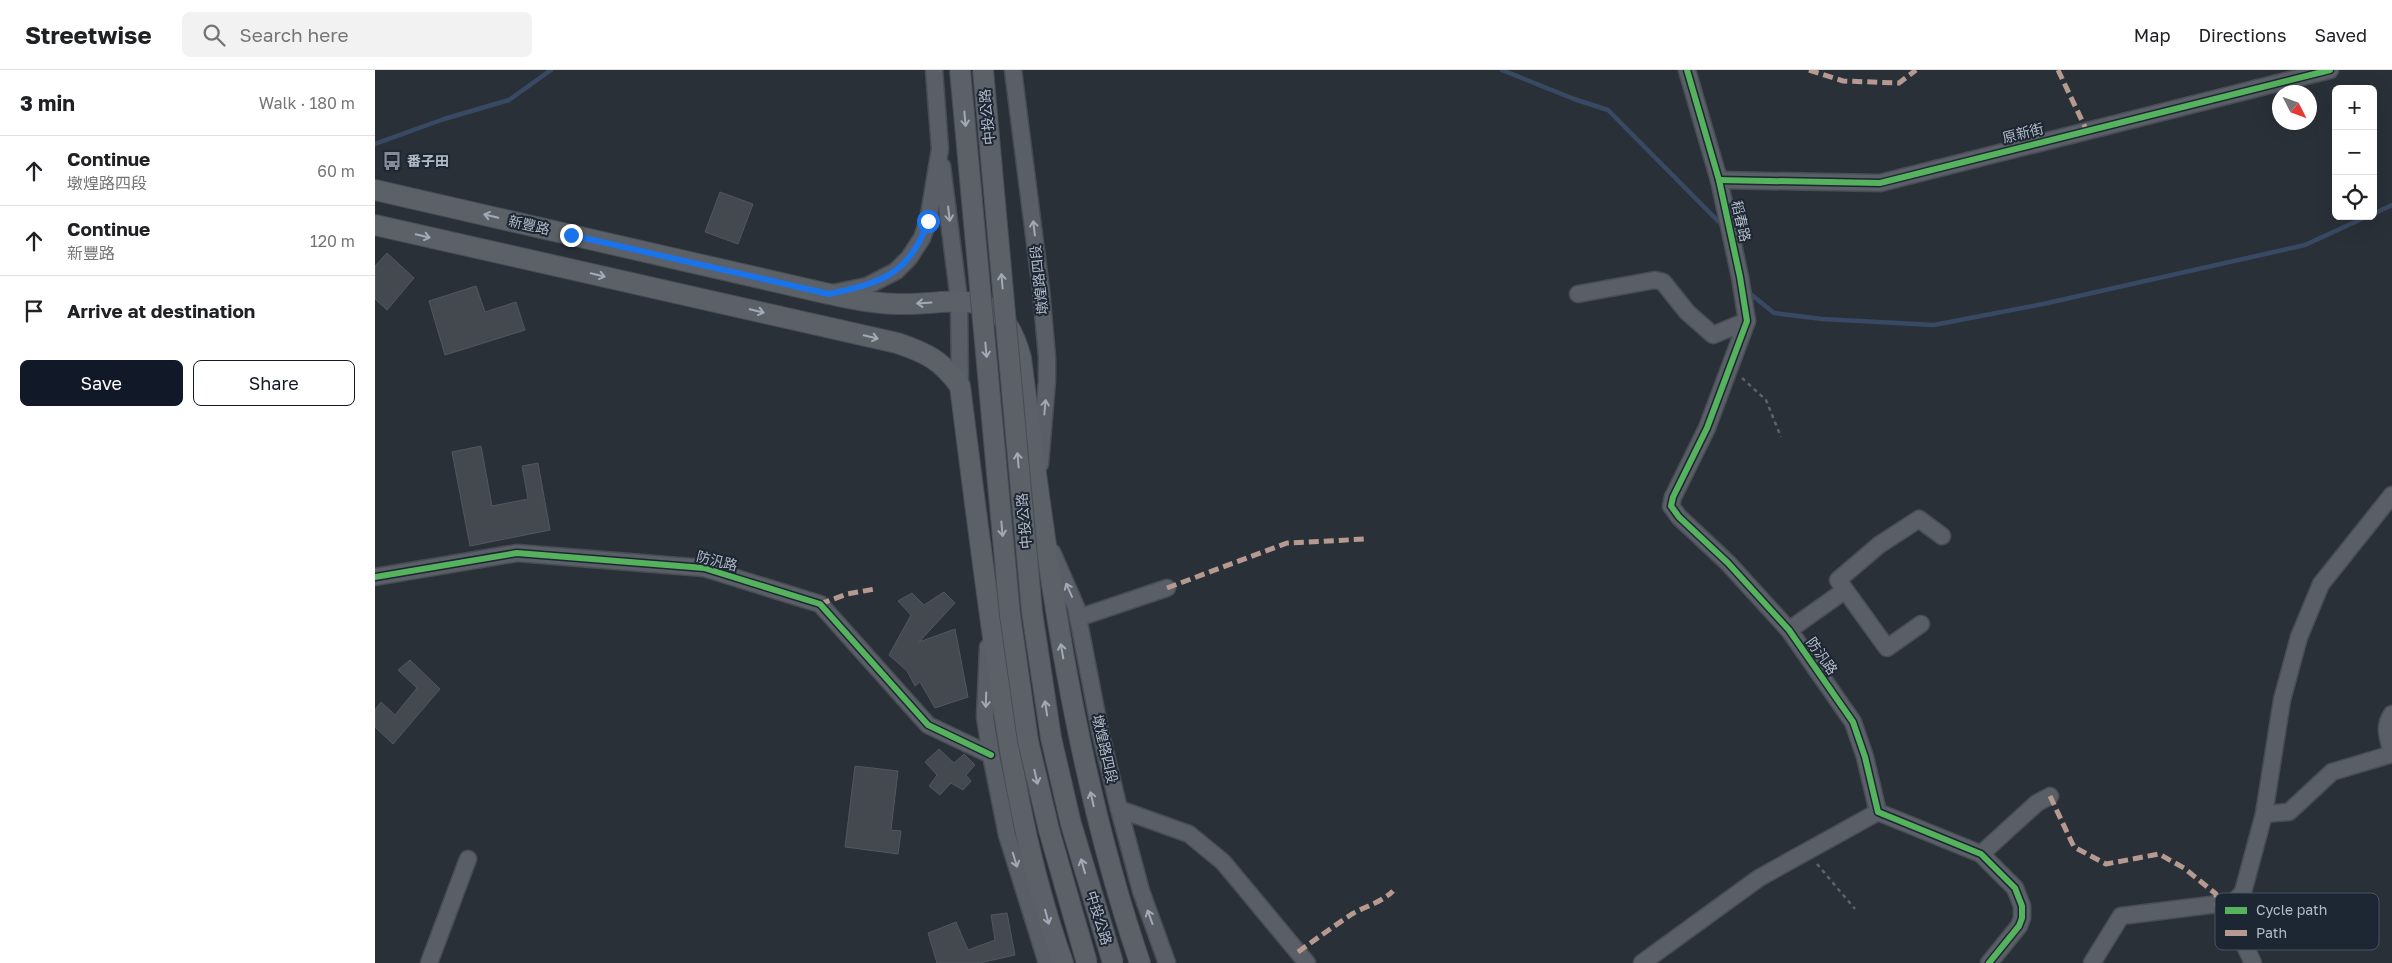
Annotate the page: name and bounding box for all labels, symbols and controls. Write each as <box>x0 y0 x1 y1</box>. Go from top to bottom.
search box <box>182 12 532 57</box>
text: Streetwise <box>25 20 152 49</box>
icon: search <box>200 21 228 49</box>
text: Search here <box>240 23 348 46</box>
text: Map <box>2134 24 2170 46</box>
text: Directions <box>2198 24 2286 46</box>
text: Saved <box>2314 24 2367 46</box>
north arrow <box>2272 85 2317 130</box>
map controls <box>2332 85 2377 220</box>
button: + <box>2332 85 2377 130</box>
street label: 中投公路 <box>976 88 997 146</box>
text: 3 min <box>20 90 75 116</box>
text: Walk · 180 m <box>259 93 355 113</box>
one-way arrow <box>960 110 969 126</box>
street label: 原新街 <box>2000 119 2045 146</box>
button: − <box>2332 130 2377 175</box>
text: Continue <box>67 147 150 170</box>
bus stop icon: 番子田 <box>381 150 403 172</box>
place label: 番子田 <box>407 152 449 169</box>
icon: ahead <box>20 157 48 185</box>
text: 60 m <box>317 161 355 181</box>
text: 墩煌路四段 <box>67 173 147 193</box>
button: locate <box>2332 175 2377 220</box>
street label: 稻春路 <box>1728 199 1754 243</box>
one-way arrow <box>944 206 954 222</box>
route start <box>917 210 940 233</box>
one-way arrow <box>484 211 500 221</box>
street label: 新豐路 <box>507 212 551 238</box>
text: Continue <box>67 217 150 240</box>
one-way arrow <box>1029 220 1039 236</box>
route end <box>560 224 583 247</box>
icon: ahead <box>20 227 48 255</box>
text: 120 m <box>310 231 355 251</box>
one-way arrow <box>414 232 430 241</box>
text: 新豐路 <box>67 243 115 263</box>
street label: 墩煌路四段 <box>1026 244 1051 316</box>
one-way arrow <box>590 271 606 280</box>
one-way arrow <box>997 273 1007 289</box>
icon: arrive <box>20 297 48 325</box>
one-way arrow <box>916 298 932 307</box>
text: Arrive at destination <box>67 299 255 322</box>
one-way arrow <box>748 307 764 316</box>
one-way arrow <box>862 333 878 342</box>
one-way arrow <box>981 342 990 358</box>
button: Save <box>20 360 183 406</box>
button: Share <box>193 360 355 406</box>
one-way arrow <box>1040 400 1050 416</box>
one-way arrow <box>1013 452 1023 468</box>
street label: 中投公路 <box>1013 492 1034 550</box>
one-way arrow <box>997 521 1007 537</box>
street label: 防汎路 <box>695 547 740 574</box>
one-way arrow <box>1063 583 1073 598</box>
street label: 防汎路 <box>1803 634 1841 678</box>
one-way arrow <box>1057 643 1067 659</box>
one-way arrow <box>981 692 991 708</box>
one-way arrow <box>1041 700 1051 716</box>
street label: 墩煌路四段 <box>1089 713 1122 785</box>
one-way arrow <box>1032 768 1041 784</box>
one-way arrow <box>1086 791 1096 807</box>
one-way arrow <box>1010 851 1020 867</box>
one-way arrow <box>1078 859 1087 875</box>
street label: 中投公路 <box>1083 889 1116 947</box>
legend <box>2215 893 2379 950</box>
text: Cycle path <box>2256 901 2327 918</box>
one-way arrow <box>1043 908 1052 924</box>
one-way arrow <box>1145 910 1154 925</box>
text: Path <box>2256 924 2287 941</box>

